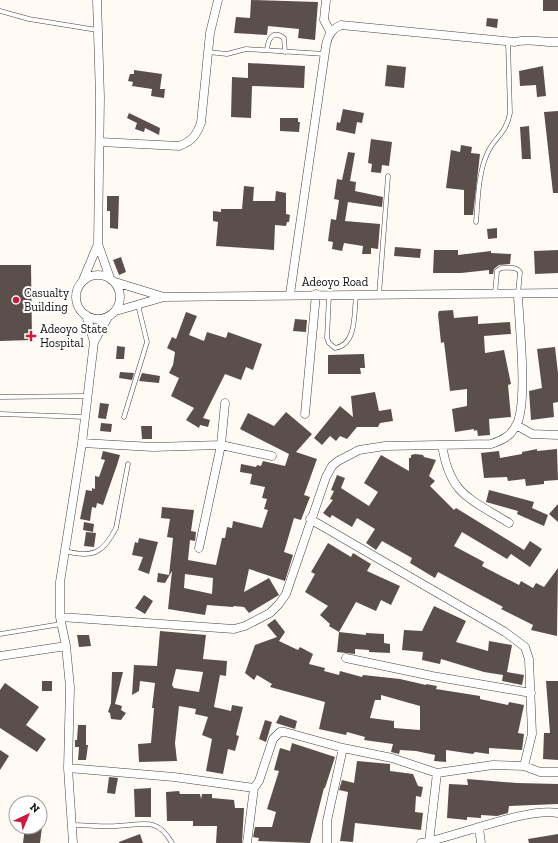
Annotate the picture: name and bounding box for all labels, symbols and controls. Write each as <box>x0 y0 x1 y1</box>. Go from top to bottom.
street label: Adeoyo Road <box>302 275 369 289</box>
place label: Casualty Building <box>24 286 70 314</box>
marker: Casualty Building <box>11 295 21 305</box>
place label: Adeoyo State Hospital <box>40 322 108 350</box>
marker: Adeoyo State Hospital <box>25 330 37 342</box>
north arrow <box>8 795 48 835</box>
text: N <box>27 801 43 816</box>

